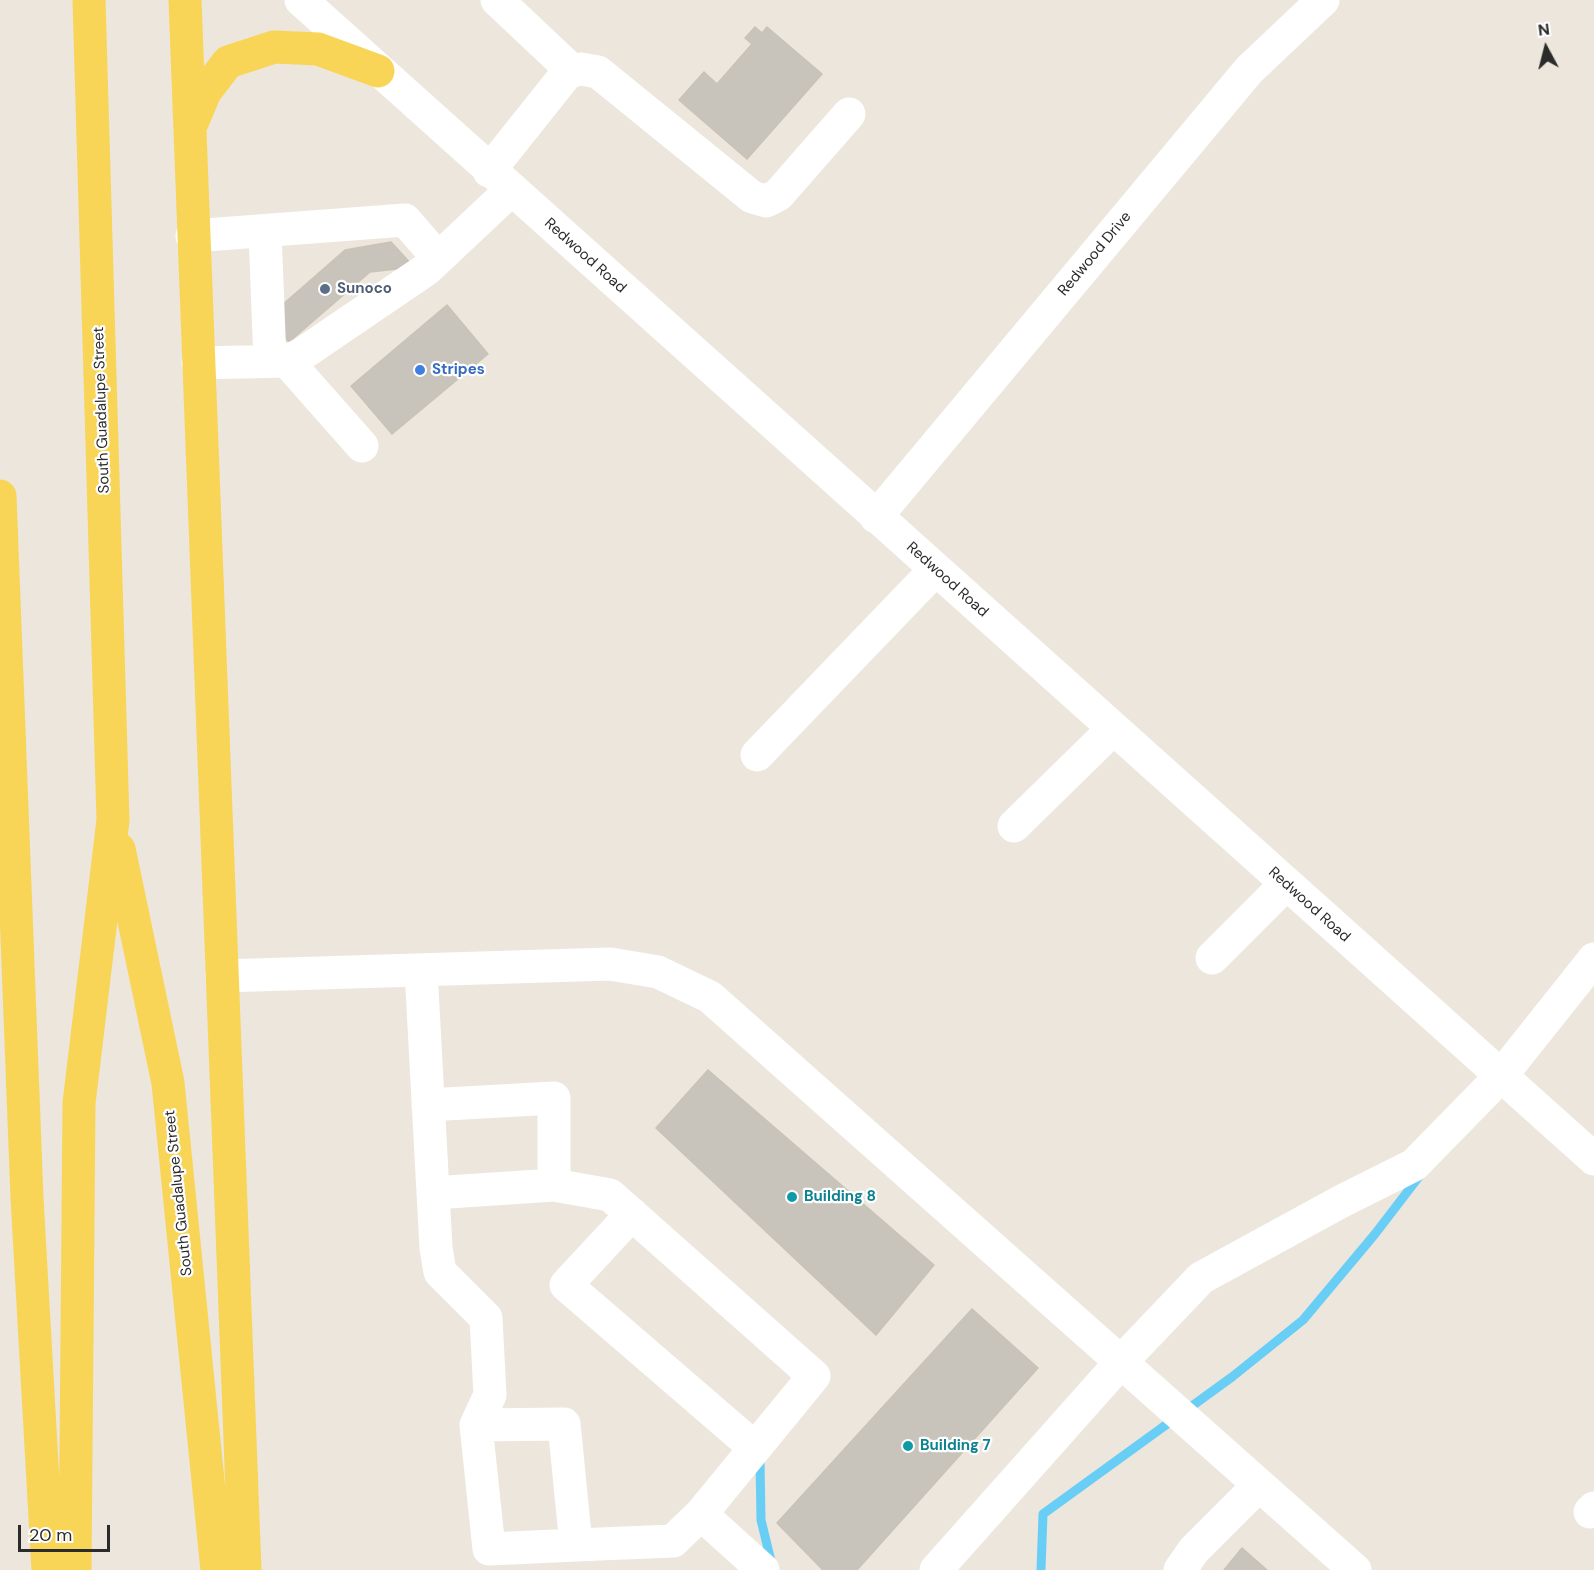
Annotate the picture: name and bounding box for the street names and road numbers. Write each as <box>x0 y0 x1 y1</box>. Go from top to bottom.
street label: Redwood Drive <box>1055 208 1135 300</box>
street label: Redwood Road <box>540 215 630 297</box>
street label: South Guadalupe Street <box>90 326 114 494</box>
street label: Redwood Road <box>902 539 992 621</box>
street label: Redwood Road <box>1264 864 1354 946</box>
street label: South Guadalupe Street <box>161 1109 197 1277</box>

